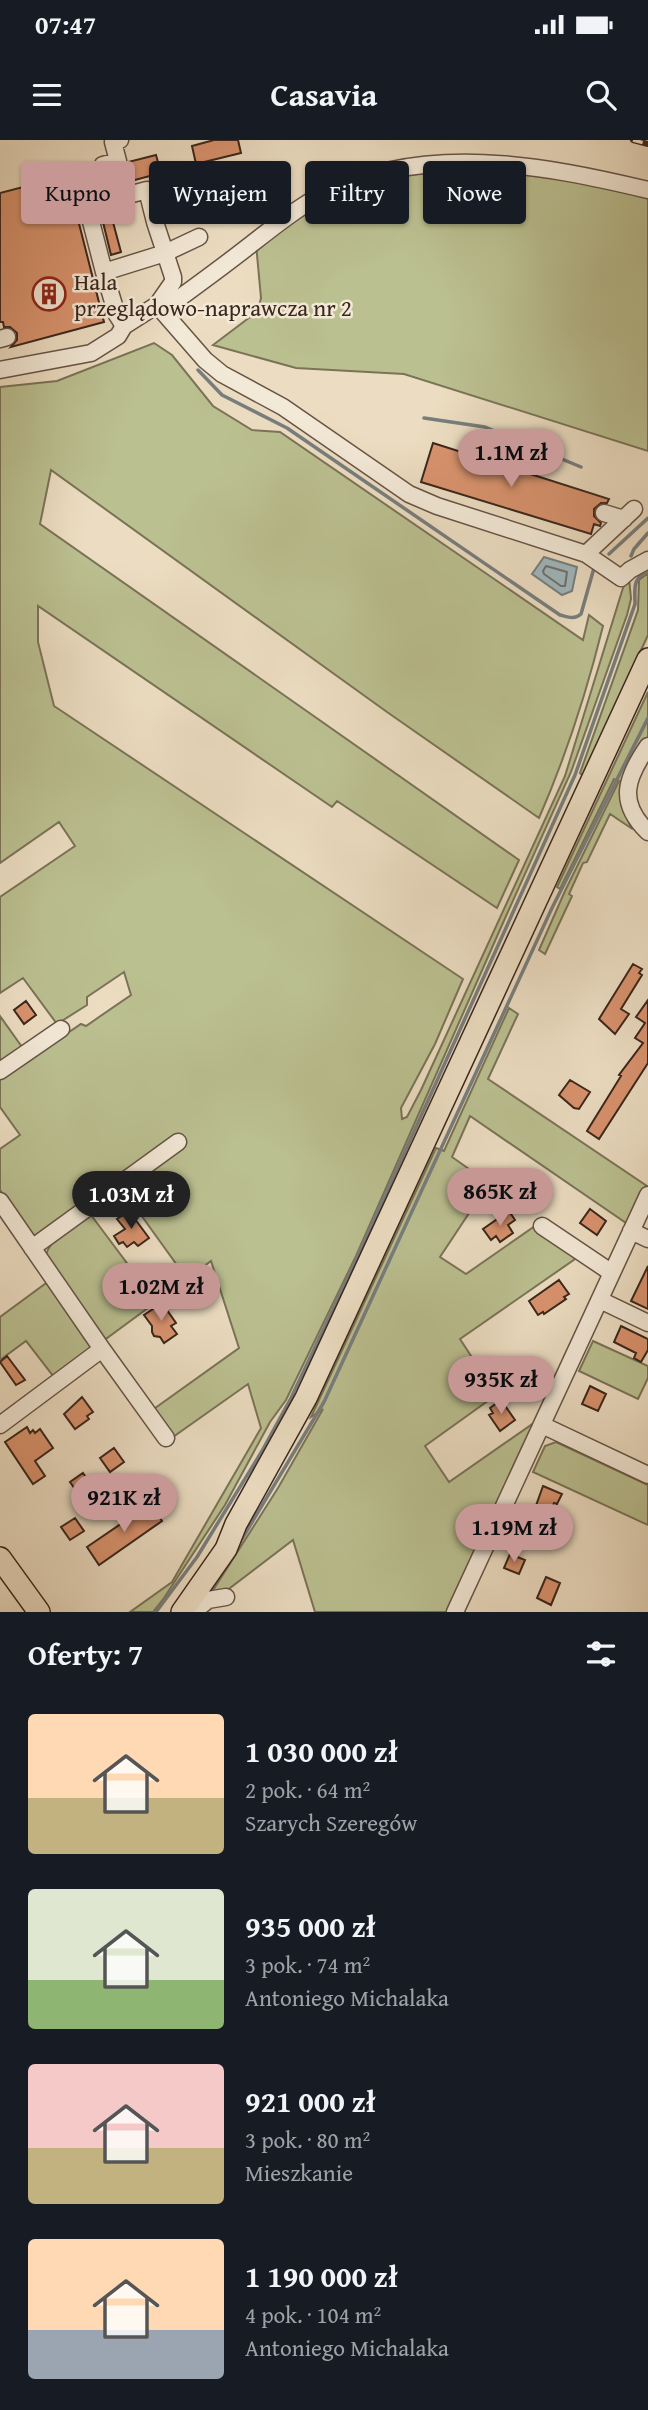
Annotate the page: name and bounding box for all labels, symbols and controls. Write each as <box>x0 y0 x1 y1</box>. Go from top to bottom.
text: 07:47 <box>35 5 96 44</box>
text: Casavia <box>271 71 377 118</box>
icon: menu <box>28 76 66 114</box>
icon: search <box>582 76 620 114</box>
chip: Kupno <box>21 161 135 224</box>
chip: Wynajem <box>149 161 291 224</box>
chip: Filtry <box>305 161 409 224</box>
chip: Nowe <box>423 161 526 224</box>
place label: Hala przeglądowo-naprawcza nr 2 <box>74 265 352 324</box>
building icon: Hala przeglądowo-naprawcza nr 2 <box>30 275 68 313</box>
pin: 1.1M zł <box>446 430 576 489</box>
text: 1.1M zł <box>474 435 548 468</box>
pin: 865K zł <box>435 1168 565 1228</box>
pin: 1.03M zł <box>59 1172 203 1231</box>
text: 865K zł <box>463 1174 537 1207</box>
text: 1.03M zł <box>88 1177 174 1210</box>
pin: 1.02M zł <box>89 1264 233 1323</box>
text: 1.02M zł <box>118 1269 204 1302</box>
pin: 935K zł <box>436 1356 566 1416</box>
text: 935K zł <box>464 1362 538 1395</box>
pin: 921K zł <box>59 1474 189 1534</box>
text: 921K zł <box>87 1480 161 1513</box>
pin: 1.19M zł <box>442 1504 586 1564</box>
text: 1.19M zł <box>471 1510 557 1543</box>
text: Oferty: 7 <box>28 1632 143 1676</box>
icon: filters <box>582 1635 620 1673</box>
text: 1 030 000 zł <box>245 1729 398 1773</box>
icon: home <box>84 1742 168 1826</box>
text: 2 pok. · 64 m² <box>245 1773 370 1806</box>
text: Szarych Szeregów <box>245 1806 417 1839</box>
text: 935 000 zł <box>245 1904 376 1948</box>
icon: home <box>84 1917 168 2001</box>
text: 3 pok. · 74 m² <box>245 1948 370 1981</box>
text: Antoniego Michalaka <box>245 1981 449 2014</box>
text: 921 000 zł <box>245 2079 376 2123</box>
icon: home <box>84 2092 168 2176</box>
text: 3 pok. · 80 m² <box>245 2123 370 2156</box>
text: Mieszkanie <box>245 2156 353 2189</box>
text: 1 190 000 zł <box>245 2254 398 2298</box>
icon: home <box>84 2267 168 2351</box>
text: 4 pok. · 104 m² <box>245 2298 381 2331</box>
text: Antoniego Michalaka <box>245 2331 449 2364</box>

